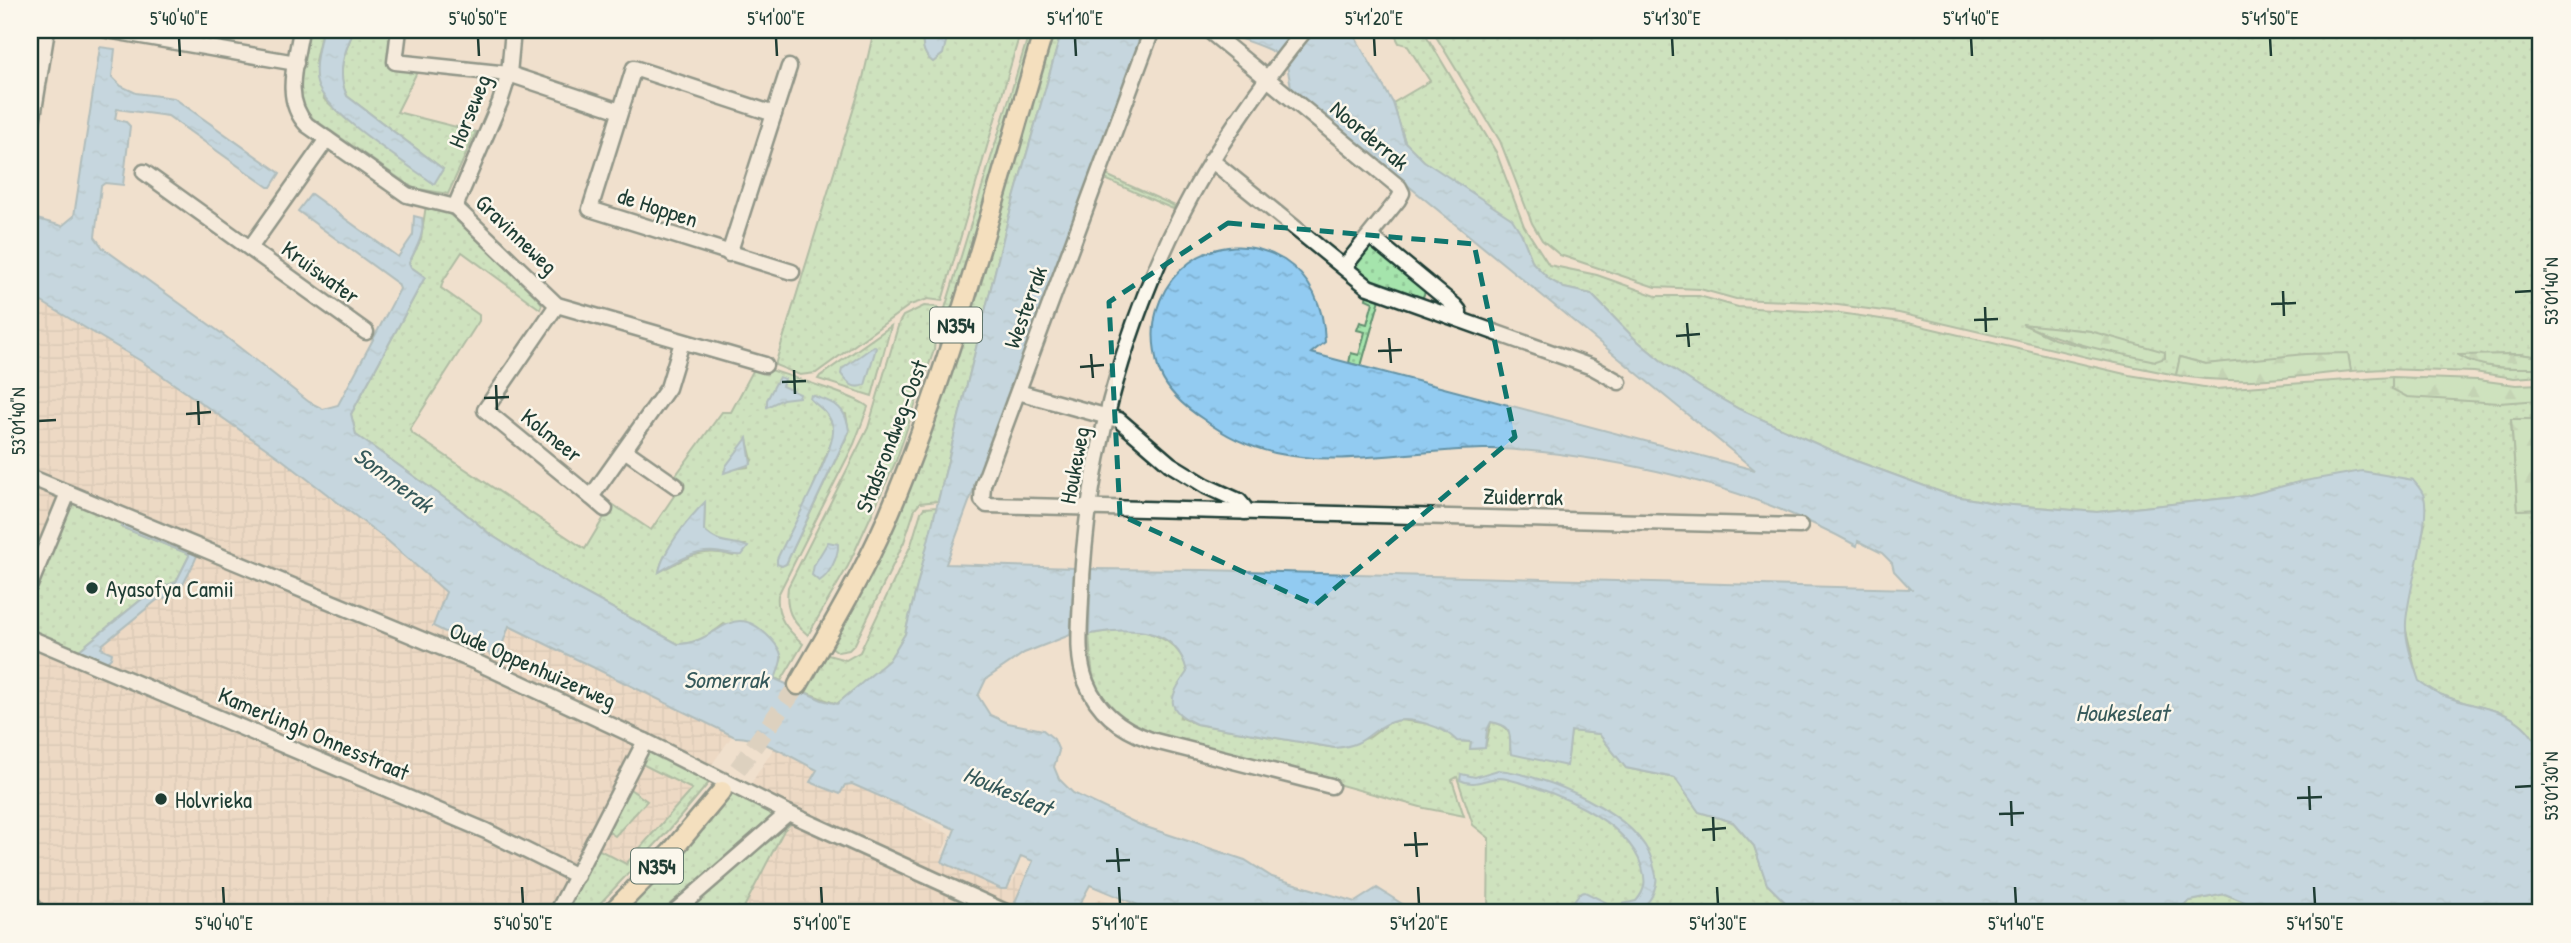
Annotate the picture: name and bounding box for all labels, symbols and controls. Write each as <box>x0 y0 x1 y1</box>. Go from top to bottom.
text: 5°40'40"E <box>150 6 208 31</box>
text: 5°40'50"E <box>449 6 507 31</box>
text: 5°41'00"E <box>747 6 805 31</box>
text: 5°41'10"E <box>1047 6 1103 31</box>
text: 5°41'20"E <box>1345 6 1403 31</box>
text: 5°41'30"E <box>1643 6 1701 31</box>
text: 5°41'40"E <box>1943 6 1999 31</box>
text: 5°41'50"E <box>2241 6 2299 31</box>
street label: Horseweg <box>440 70 498 152</box>
street label: Noorderrak <box>1324 93 1416 177</box>
street label: de Hoppen <box>614 179 702 235</box>
street label: Gravinneweg <box>469 187 565 281</box>
street label: Kruiswater <box>276 233 366 311</box>
text: 53°01'40"N <box>2539 257 2564 325</box>
street label: Westerrak <box>996 261 1054 352</box>
road number: N354 <box>930 308 982 342</box>
street label: Stadsrondweg-Oost <box>848 354 935 517</box>
text: 53°01'40"N <box>6 387 31 455</box>
street label: Kolmeer <box>515 401 589 469</box>
street label: Houkeweg <box>1051 424 1097 506</box>
water label: Sommerak <box>348 439 442 521</box>
street label: Zuiderrak <box>1483 480 1564 512</box>
place label: Ayasofya Camii <box>106 573 234 604</box>
marker: Ayasofya Camii <box>84 580 100 596</box>
street label: Oude Oppenhuizerweg <box>445 614 621 716</box>
water label: Somerrak <box>684 663 770 695</box>
street label: Kamerlingh Onnesstraat <box>214 679 415 788</box>
water label: Houkesleat <box>2076 696 2172 728</box>
text: 53°01'30"N <box>2539 752 2564 820</box>
water label: Houkesleat <box>959 757 1060 824</box>
place label: Holvrieka <box>175 784 252 815</box>
marker: Holvrieka <box>153 791 169 807</box>
road number: N354 <box>631 848 683 884</box>
text: 5°40'40"E <box>195 911 253 936</box>
text: 5°40'50"E <box>494 911 552 936</box>
text: 5°41'00"E <box>793 911 851 936</box>
text: 5°41'10"E <box>1092 911 1148 936</box>
text: 5°41'20"E <box>1390 911 1448 936</box>
text: 5°41'30"E <box>1689 911 1747 936</box>
text: 5°41'40"E <box>1988 911 2044 936</box>
text: 5°41'50"E <box>2286 911 2344 936</box>

